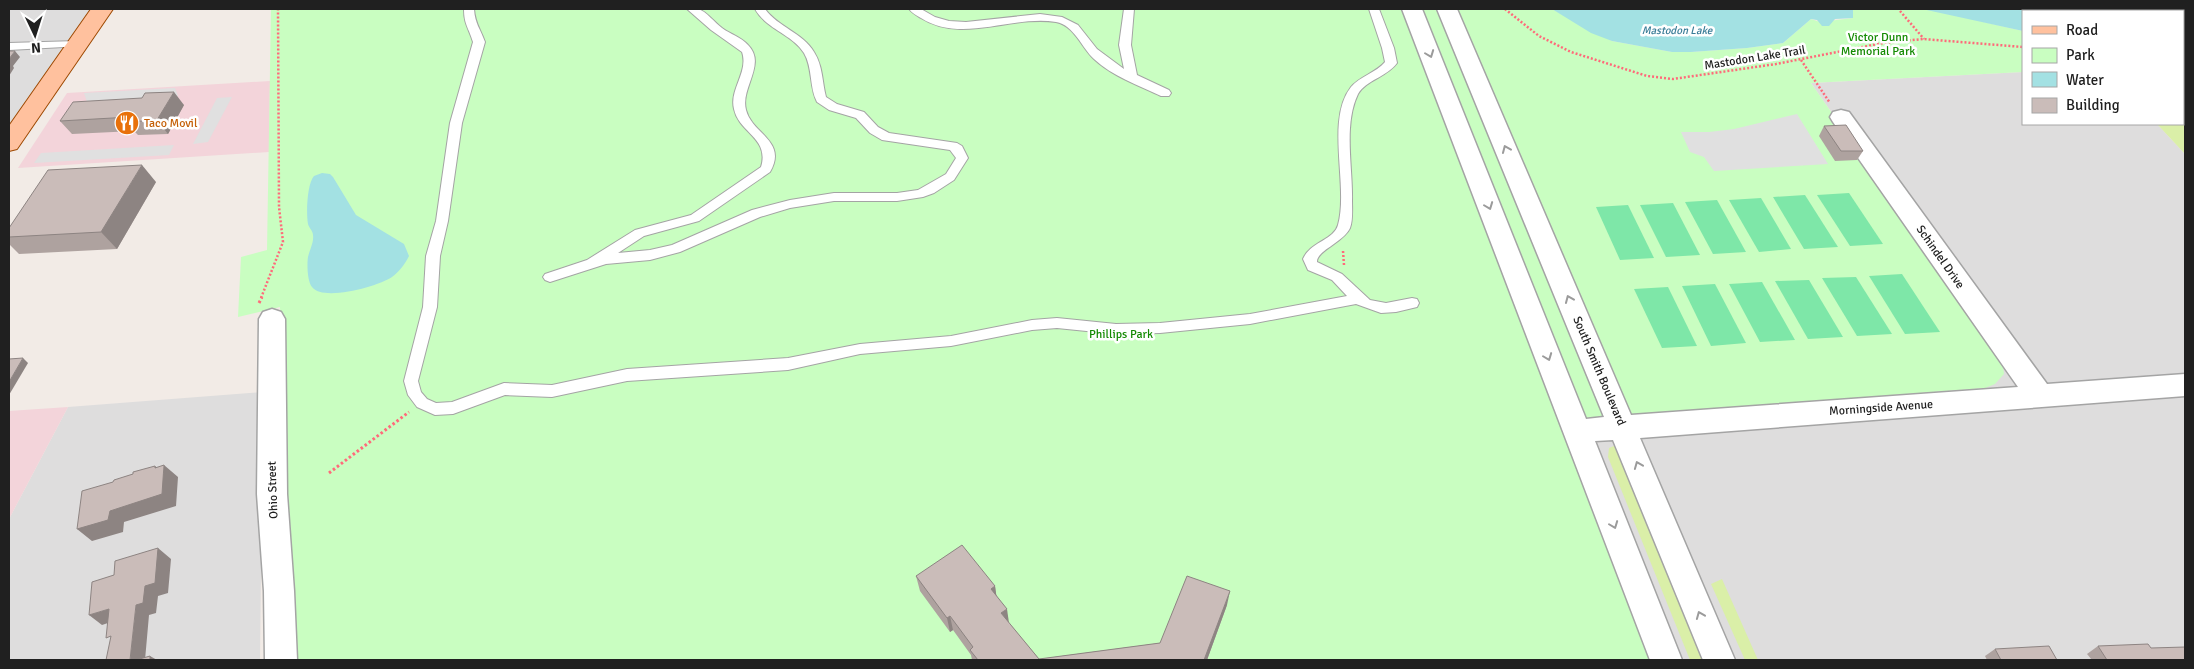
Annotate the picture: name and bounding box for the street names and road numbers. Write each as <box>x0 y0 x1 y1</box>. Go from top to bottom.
street label: Mastodon Lake Trail <box>1703 43 1807 73</box>
street label: Schindel Drive <box>1913 222 1967 292</box>
street label: South Smith Boulevard <box>1569 314 1629 428</box>
street label: Morningside Avenue <box>1829 397 1933 419</box>
street label: Ohio Street <box>264 461 282 519</box>

